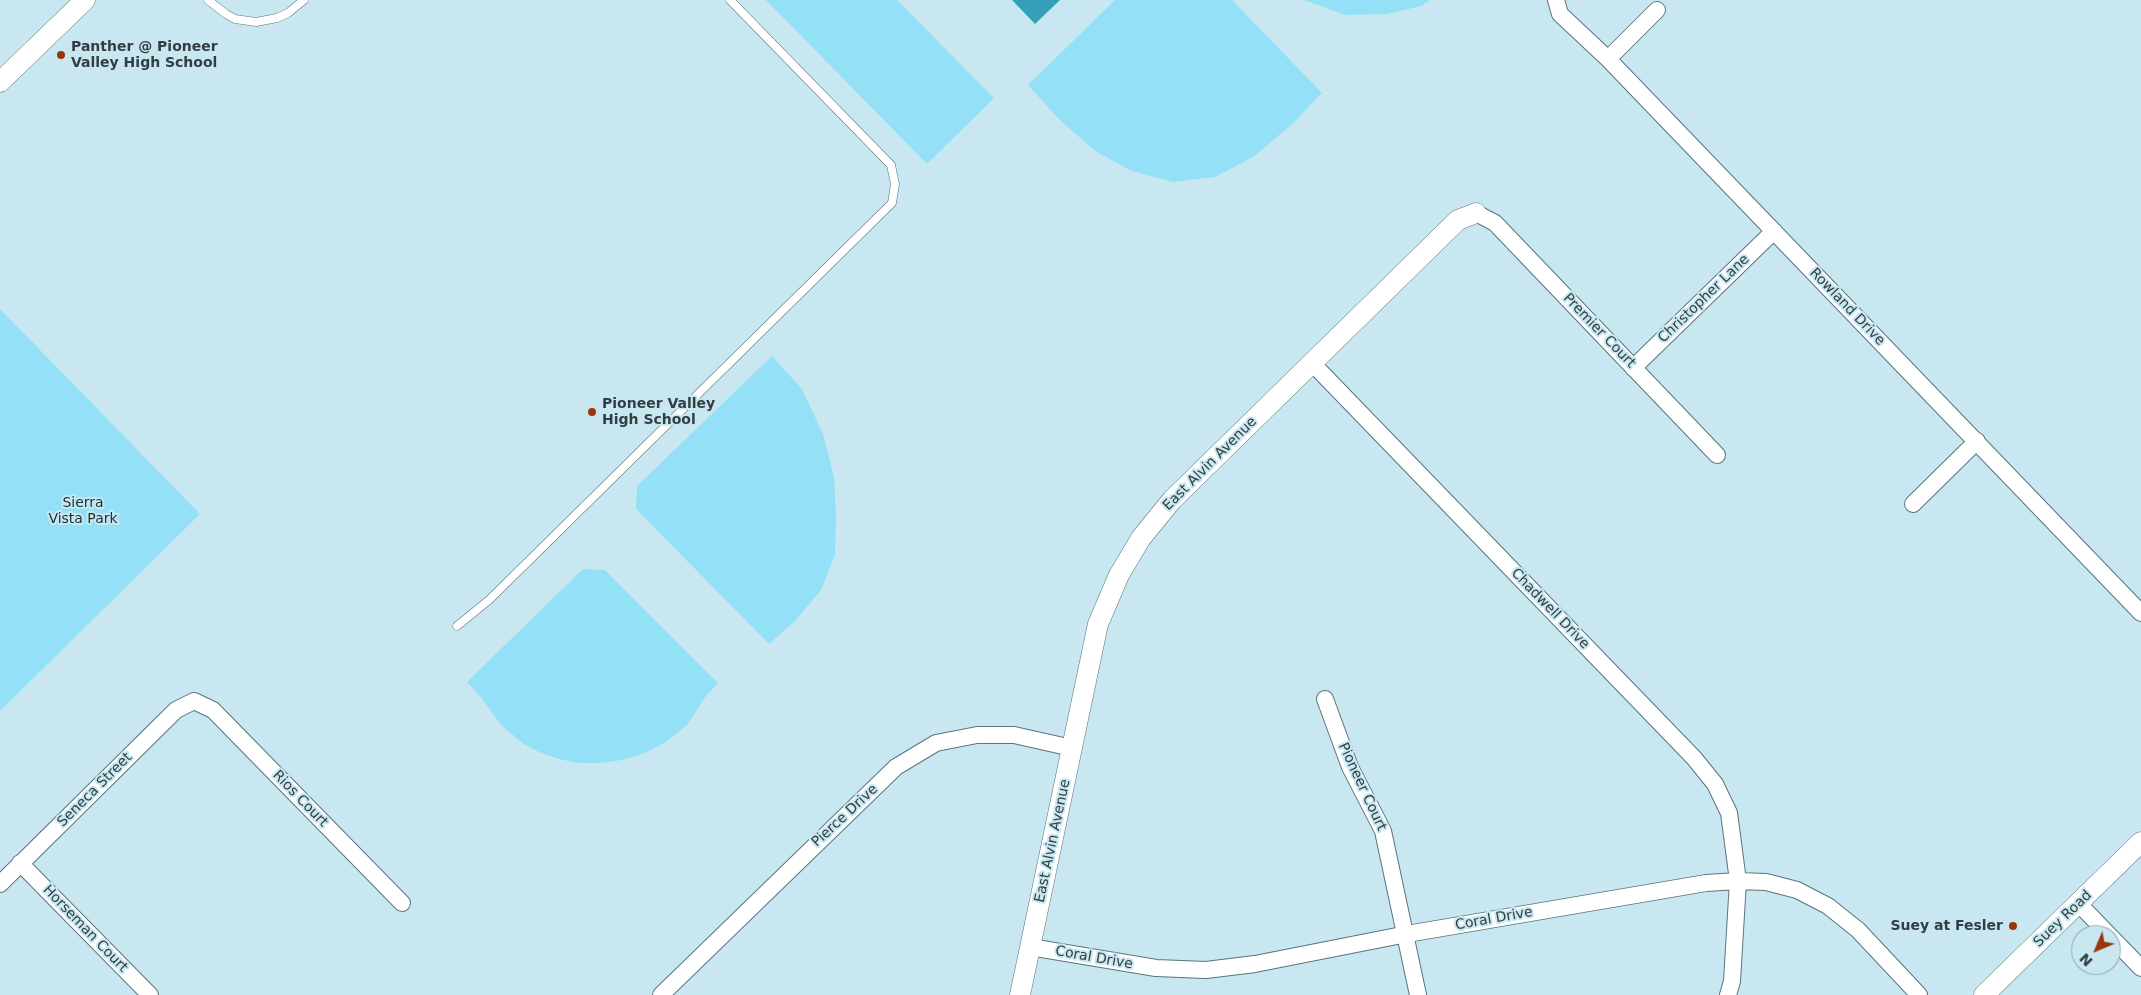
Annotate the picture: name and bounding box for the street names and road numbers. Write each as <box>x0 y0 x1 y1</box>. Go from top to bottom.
street label: Christopher Lane <box>1655 251 1753 347</box>
street label: Rowland Drive <box>1806 265 1888 349</box>
street label: Premier Court <box>1559 290 1639 372</box>
street label: East Alvin Avenue <box>1160 414 1260 514</box>
street label: Chadwell Drive <box>1507 565 1593 653</box>
street label: Pioneer Court <box>1334 740 1390 834</box>
street label: Seneca Street <box>54 749 136 831</box>
street label: Rios Court <box>269 767 331 831</box>
street label: East Alvin Avenue <box>1032 778 1074 904</box>
street label: Pierce Drive <box>808 781 882 851</box>
street label: Horseman Court <box>39 882 131 976</box>
street label: Suey Road <box>2030 887 2096 951</box>
street label: Coral Drive <box>1454 904 1534 934</box>
street label: Coral Drive <box>1054 943 1134 973</box>

